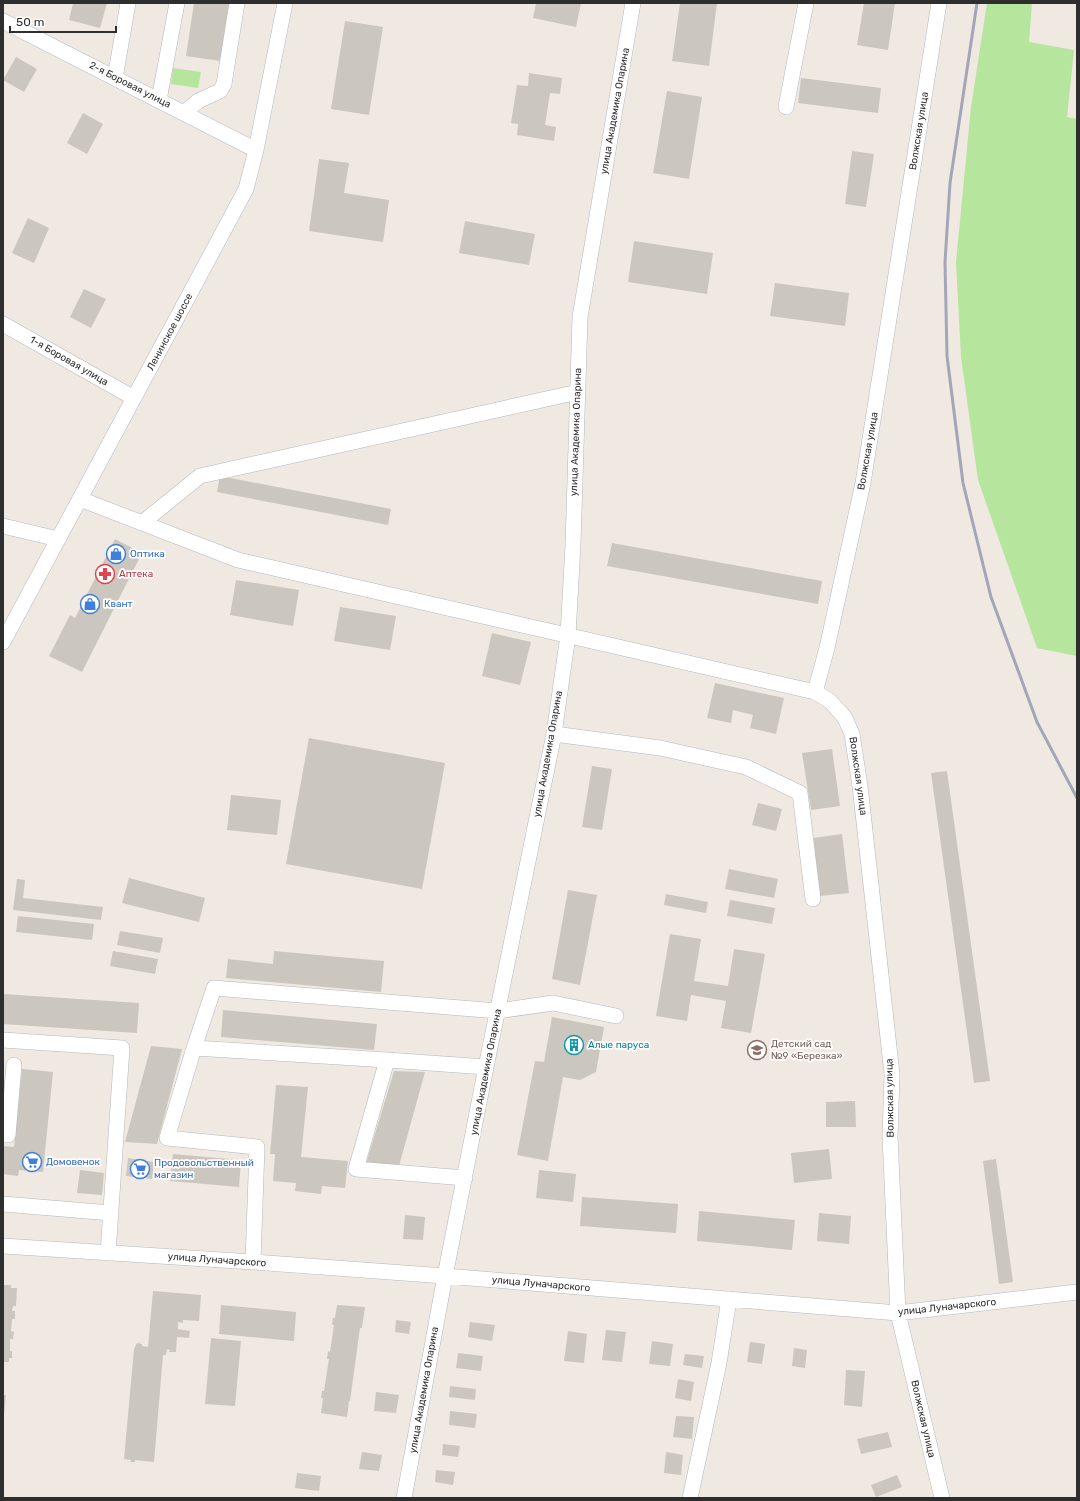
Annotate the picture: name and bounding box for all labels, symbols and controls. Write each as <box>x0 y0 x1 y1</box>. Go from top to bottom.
scale bar <box>10 8 116 34</box>
text: 50 m <box>16 15 44 29</box>
street label: улица Академика Опарина <box>598 47 632 175</box>
street label: 2-я Боровая улица <box>87 59 173 111</box>
street label: Волжская улица <box>907 91 931 171</box>
street label: Ленинское шоссе <box>145 291 196 373</box>
street label: 1-я Боровая улица <box>28 334 110 388</box>
street label: улица Академика Опарина <box>568 368 584 496</box>
street label: Волжская улица <box>855 411 881 491</box>
shop icon: Оптика <box>105 543 127 565</box>
place label: Оптика <box>130 548 165 560</box>
pharmacy icon: Аптека <box>94 563 116 585</box>
place label: Аптека <box>119 568 153 580</box>
shop icon: Квант <box>79 593 101 615</box>
place label: Квант <box>104 598 133 610</box>
street label: улица Академика Опарина <box>531 690 565 818</box>
street label: Волжская улица <box>847 736 869 816</box>
street label: улица Академика Опарина <box>468 1008 504 1136</box>
building icon: Алые паруса <box>563 1034 585 1056</box>
place label: Детский сад №9 «Березка» <box>771 1038 843 1062</box>
place label: Алые паруса <box>588 1039 649 1051</box>
school or university icon: Детский сад №9 «Березка» <box>746 1039 768 1061</box>
street label: Волжская улица <box>883 1058 897 1138</box>
supermarket icon: Домовенок <box>21 1151 43 1173</box>
place label: Домовенок <box>46 1156 100 1168</box>
place label: Продовольственный магазин <box>154 1157 254 1181</box>
supermarket icon: Продовольственный магазин <box>129 1158 151 1180</box>
street label: улица Луначарского <box>167 1251 267 1269</box>
street label: улица Луначарского <box>491 1274 591 1294</box>
street label: улица Луначарского <box>897 1296 997 1318</box>
street label: улица Академика Опарина <box>407 1326 441 1454</box>
street label: Волжская улица <box>908 1379 938 1459</box>

